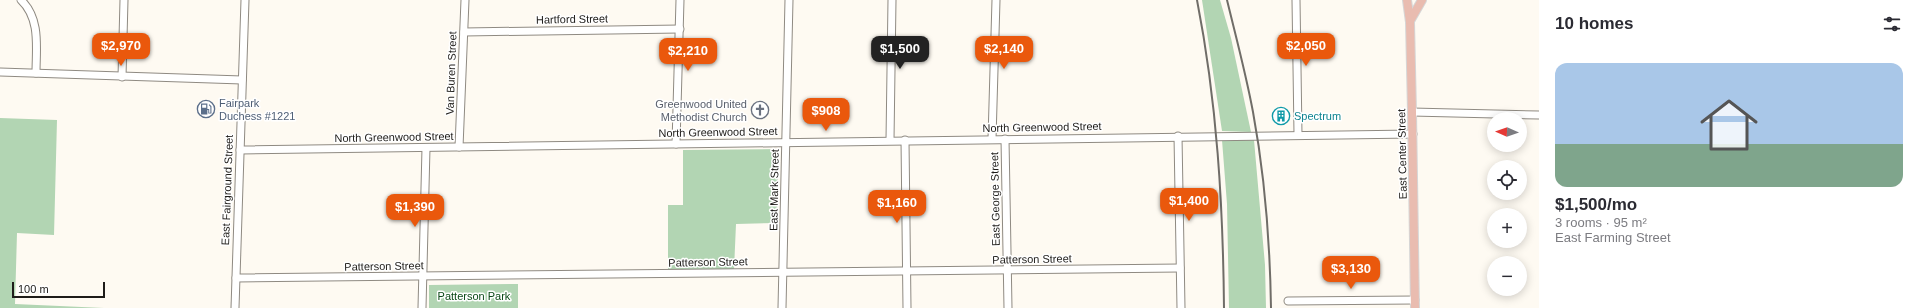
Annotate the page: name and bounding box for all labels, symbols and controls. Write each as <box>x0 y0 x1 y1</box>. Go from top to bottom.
street label: Hartford Street <box>536 12 608 26</box>
icon: filters <box>1881 13 1903 35</box>
text: 10 homes <box>1555 14 1633 33</box>
street label: Van Buren Street <box>444 31 458 115</box>
pin: $2,970 <box>88 33 154 67</box>
pin: $2,050 <box>1273 33 1339 67</box>
pin: $1,500 <box>867 36 933 70</box>
pin: $2,140 <box>971 36 1037 70</box>
text: $2,970 <box>101 38 141 53</box>
pin: $2,210 <box>655 38 721 72</box>
text: $2,050 <box>1286 38 1326 53</box>
text: $1,500 <box>880 41 920 56</box>
text: $2,140 <box>984 41 1024 56</box>
text: $2,210 <box>668 43 708 58</box>
icon: home <box>1693 89 1765 161</box>
place label: Fairpark Duchess #1221 <box>219 97 295 122</box>
place label: Greenwood United Methodist Church <box>655 98 747 123</box>
pin: $908 <box>802 98 850 132</box>
fuel station icon: Fairpark Duchess #1221 <box>196 99 216 119</box>
church icon: Greenwood United Methodist Church <box>750 100 770 120</box>
text: $908 <box>812 103 840 118</box>
building icon: Spectrum <box>1271 106 1291 126</box>
street label: East Center Street <box>1395 109 1409 199</box>
place label: Spectrum <box>1294 110 1341 122</box>
north arrow <box>1487 112 1527 152</box>
map controls <box>1487 112 1527 296</box>
street label: North Greenwood Street <box>982 120 1102 134</box>
street label: North Greenwood Street <box>658 125 778 139</box>
street label: North Greenwood Street <box>334 130 454 144</box>
street label: East Fairground Street <box>219 134 235 246</box>
street label: East Mark Street <box>767 149 781 231</box>
street label: East George Street <box>988 152 1002 246</box>
button: locate <box>1487 160 1527 200</box>
pin: $1,400 <box>1156 188 1222 222</box>
pin: $1,160 <box>864 190 930 224</box>
text: $1,400 <box>1169 193 1209 208</box>
pin: $1,390 <box>382 194 448 228</box>
text: $1,160 <box>877 195 917 210</box>
text: $1,500/mo <box>1555 195 1637 214</box>
text: $1,390 <box>395 199 435 214</box>
button: + <box>1487 208 1527 248</box>
text: 3 rooms · 95 m² <box>1555 215 1647 230</box>
text: East Farming Street <box>1555 230 1671 245</box>
street label: Patterson Street <box>992 252 1072 266</box>
street label: Patterson Street <box>668 255 748 269</box>
pin: $3,130 <box>1318 256 1384 290</box>
button: − <box>1487 256 1527 296</box>
street label: Patterson Street <box>344 259 424 273</box>
text: $3,130 <box>1331 261 1371 276</box>
scale bar <box>12 280 105 299</box>
text: 100 m <box>18 283 49 295</box>
park label: Patterson Park <box>438 290 511 302</box>

